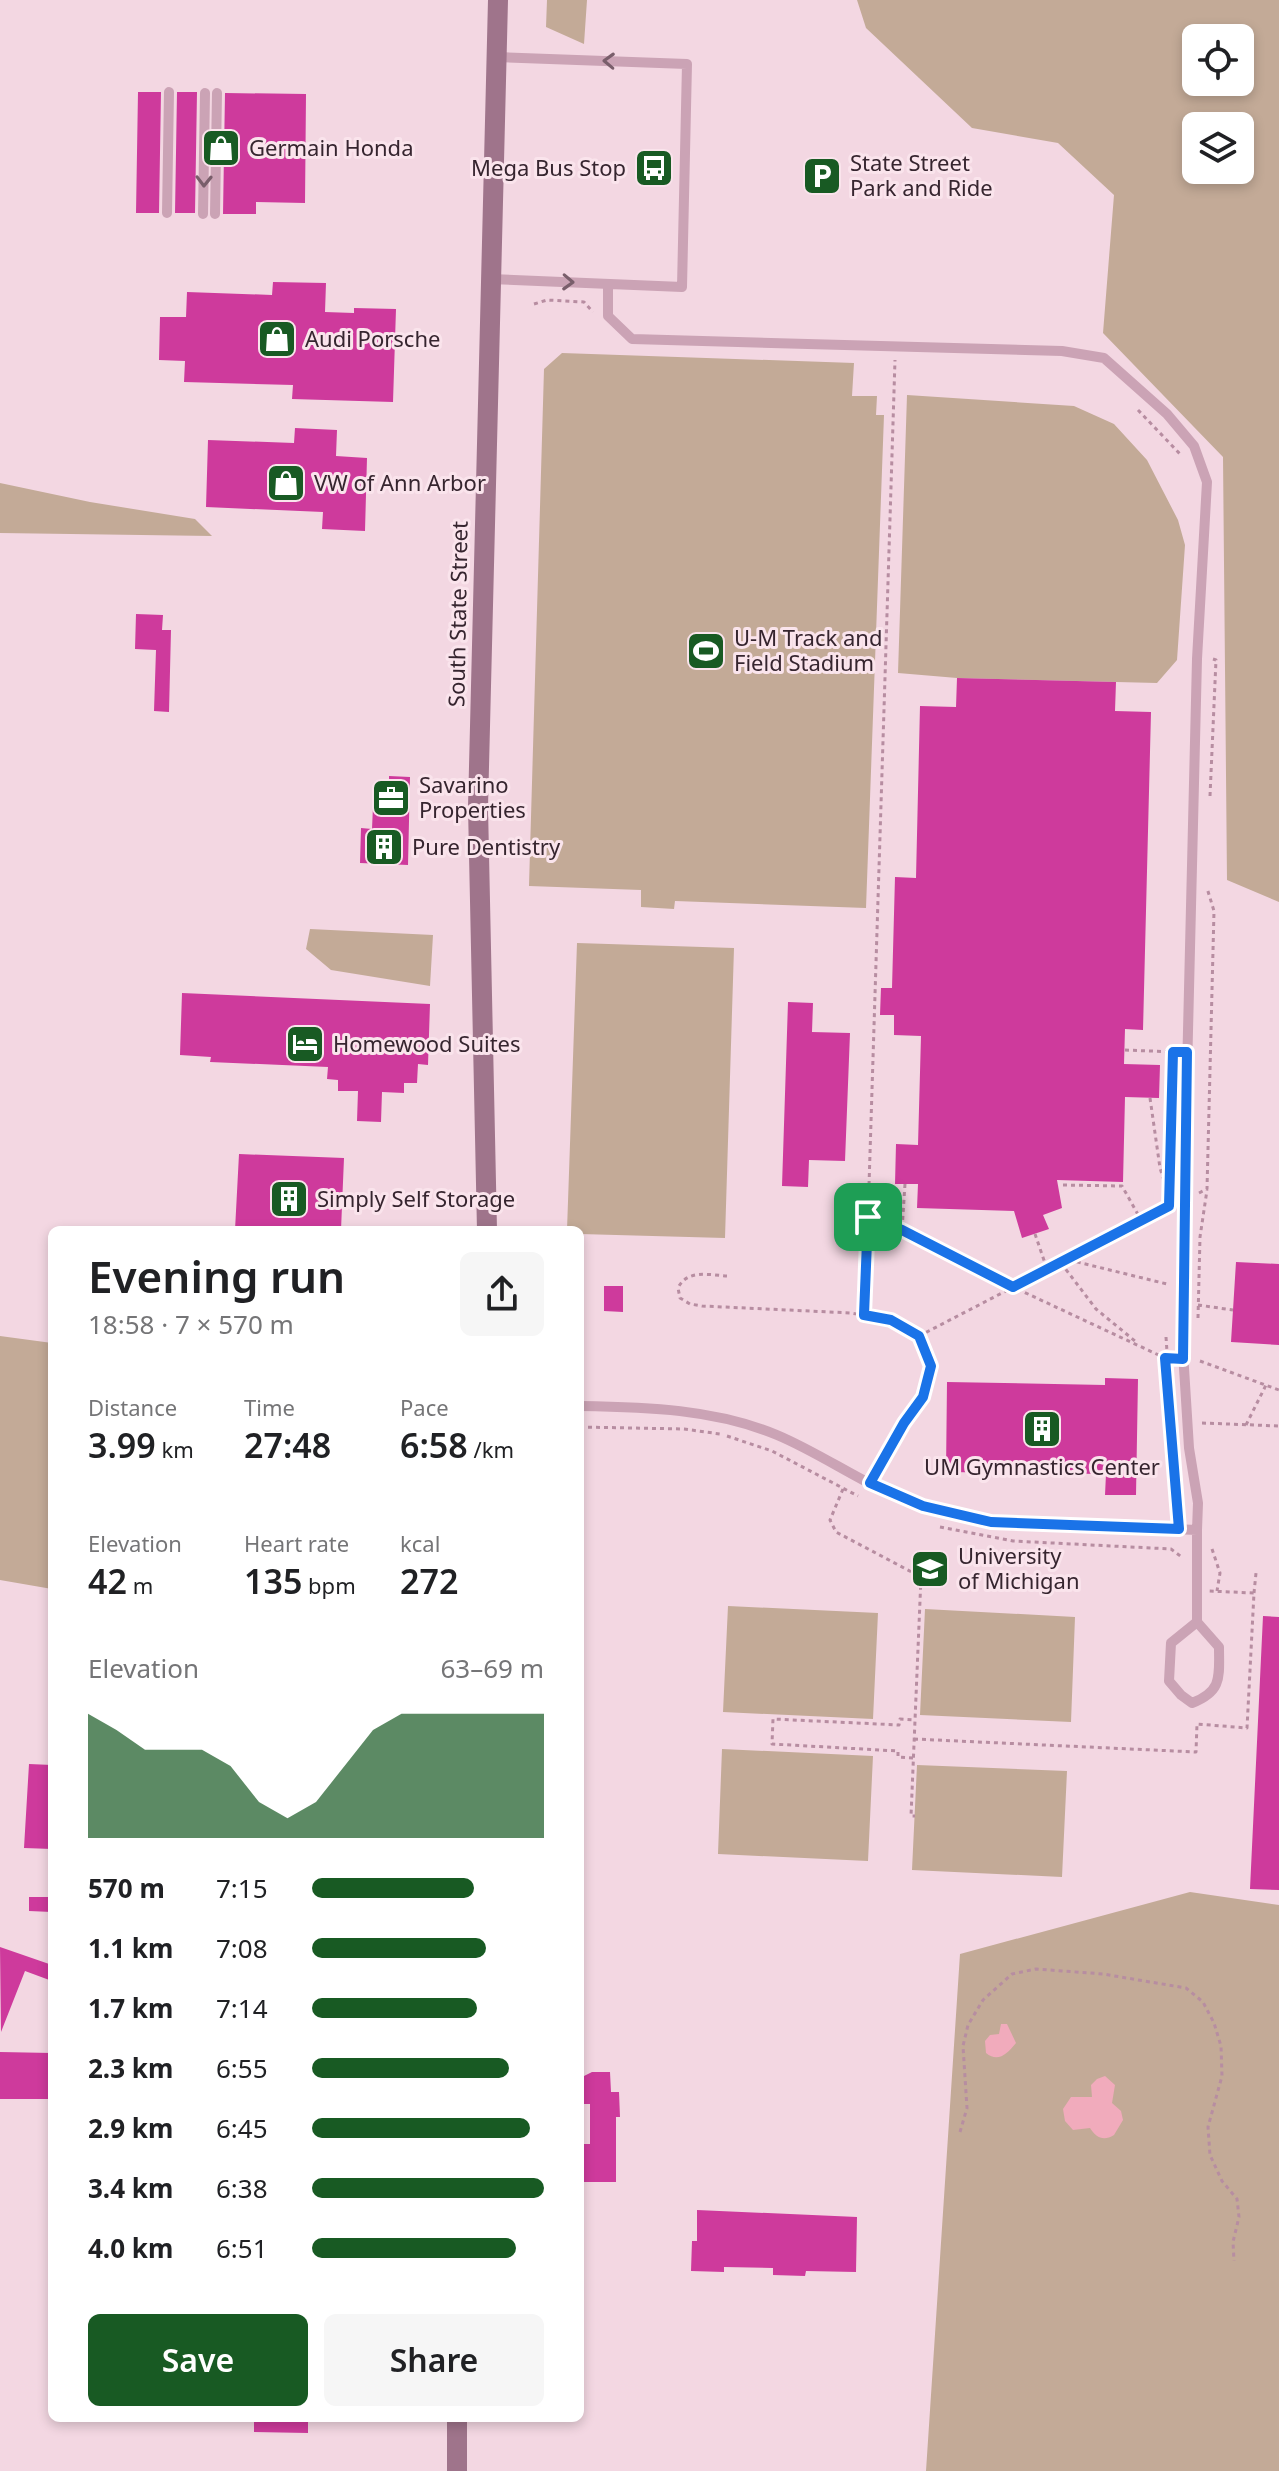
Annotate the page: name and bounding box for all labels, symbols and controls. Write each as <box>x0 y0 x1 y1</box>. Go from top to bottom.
map controls <box>1182 24 1254 184</box>
button: locate <box>1182 24 1254 96</box>
one-way arrow <box>602 52 615 69</box>
button: layers <box>1182 112 1254 184</box>
shop icon: Germain Honda <box>200 127 242 169</box>
place label: Germain Honda <box>249 132 414 162</box>
bus stop icon: Mega Bus Stop <box>633 147 675 189</box>
place label: State Street Park and Ride <box>850 147 993 202</box>
place label: Mega Bus Stop <box>471 152 626 182</box>
parking icon: State Street Park and Ride <box>801 155 843 197</box>
one-way arrow <box>195 175 213 188</box>
one-way arrow <box>562 274 575 291</box>
shop icon: Audi Porsche <box>256 318 298 360</box>
place label: Audi Porsche <box>305 323 440 353</box>
shop icon: VW of Ann Arbor <box>265 462 307 504</box>
place label: VW of Ann Arbor <box>314 467 486 497</box>
street label: South State Street <box>440 521 474 707</box>
place label: U-M Track and Field Stadium <box>734 622 882 677</box>
sports icon: U-M Track and Field Stadium <box>685 630 727 672</box>
place label: Savarino Properties <box>419 769 526 824</box>
office icon: Savarino Properties <box>370 777 412 819</box>
building icon: Pure Dentistry <box>363 826 405 868</box>
place label: Pure Dentistry <box>412 831 561 861</box>
hotel icon: Homewood Suites <box>284 1023 326 1065</box>
place label: Homewood Suites <box>333 1028 521 1058</box>
building icon: Simply Self Storage <box>268 1178 310 1220</box>
place label: Simply Self Storage <box>317 1183 515 1213</box>
pin <box>834 1183 902 1251</box>
icon: arrive <box>846 1195 890 1239</box>
text: Evening run <box>88 1246 345 1306</box>
button: share <box>460 1252 544 1336</box>
text: 18:58 · 7 × 570 m <box>88 1306 294 1342</box>
text: Distance <box>88 1392 177 1422</box>
text: Time <box>244 1392 295 1422</box>
text: Pace <box>400 1392 449 1422</box>
building icon: UM Gymnastics Center <box>1021 1408 1063 1450</box>
text: 3.99 <box>88 1422 156 1468</box>
text: 27:48 <box>244 1422 331 1468</box>
text: 6:58 <box>400 1422 468 1468</box>
text: km <box>156 1434 194 1464</box>
text: /km <box>468 1434 514 1464</box>
place label: UM Gymnastics Center <box>924 1451 1160 1481</box>
text: Elevation <box>88 1528 182 1558</box>
text: Heart rate <box>244 1528 349 1558</box>
text: kcal <box>400 1528 440 1558</box>
place label: University of Michigan <box>958 1540 1080 1595</box>
school or university icon: University of Michigan <box>909 1548 951 1590</box>
text: 42 <box>88 1558 127 1604</box>
text: 135 <box>244 1558 302 1604</box>
text: 272 <box>400 1558 458 1604</box>
text: m <box>127 1570 153 1600</box>
text: bpm <box>302 1570 356 1600</box>
text: Elevation <box>88 1650 199 1686</box>
text: 63–69 m <box>440 1650 544 1686</box>
text: 570 m <box>88 1870 165 1906</box>
text: 7:15 <box>216 1870 268 1906</box>
text: 1.1 km <box>88 1930 173 1966</box>
text: 7:08 <box>216 1930 268 1966</box>
text: 1.7 km <box>88 1990 173 2026</box>
text: 7:14 <box>216 1990 268 2026</box>
text: 2.3 km <box>88 2050 173 2086</box>
text: 6:55 <box>216 2050 268 2086</box>
text: 2.9 km <box>88 2110 173 2146</box>
text: 6:45 <box>216 2110 268 2146</box>
text: 3.4 km <box>88 2170 173 2206</box>
text: 6:38 <box>216 2170 268 2206</box>
text: 4.0 km <box>88 2230 173 2266</box>
text: 6:51 <box>216 2230 268 2266</box>
button: Save <box>88 2314 308 2406</box>
button: Share <box>324 2314 544 2406</box>

